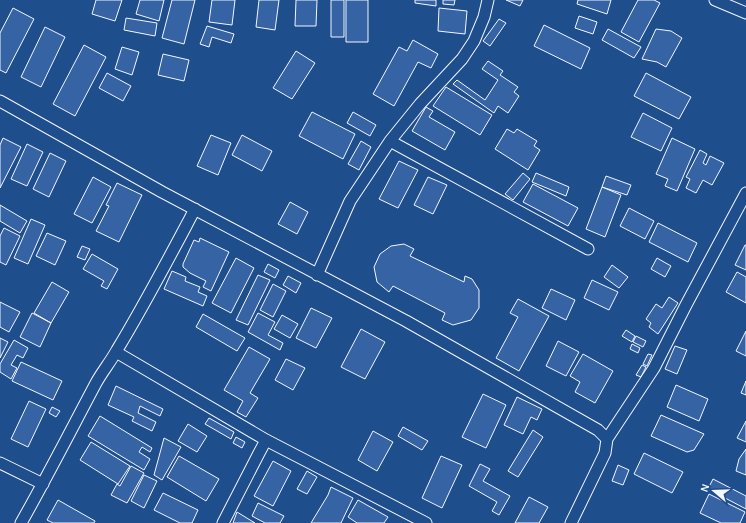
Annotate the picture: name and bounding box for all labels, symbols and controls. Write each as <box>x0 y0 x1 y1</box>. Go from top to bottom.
north arrow <box>694 471 734 511</box>
text: N <box>699 482 711 493</box>

